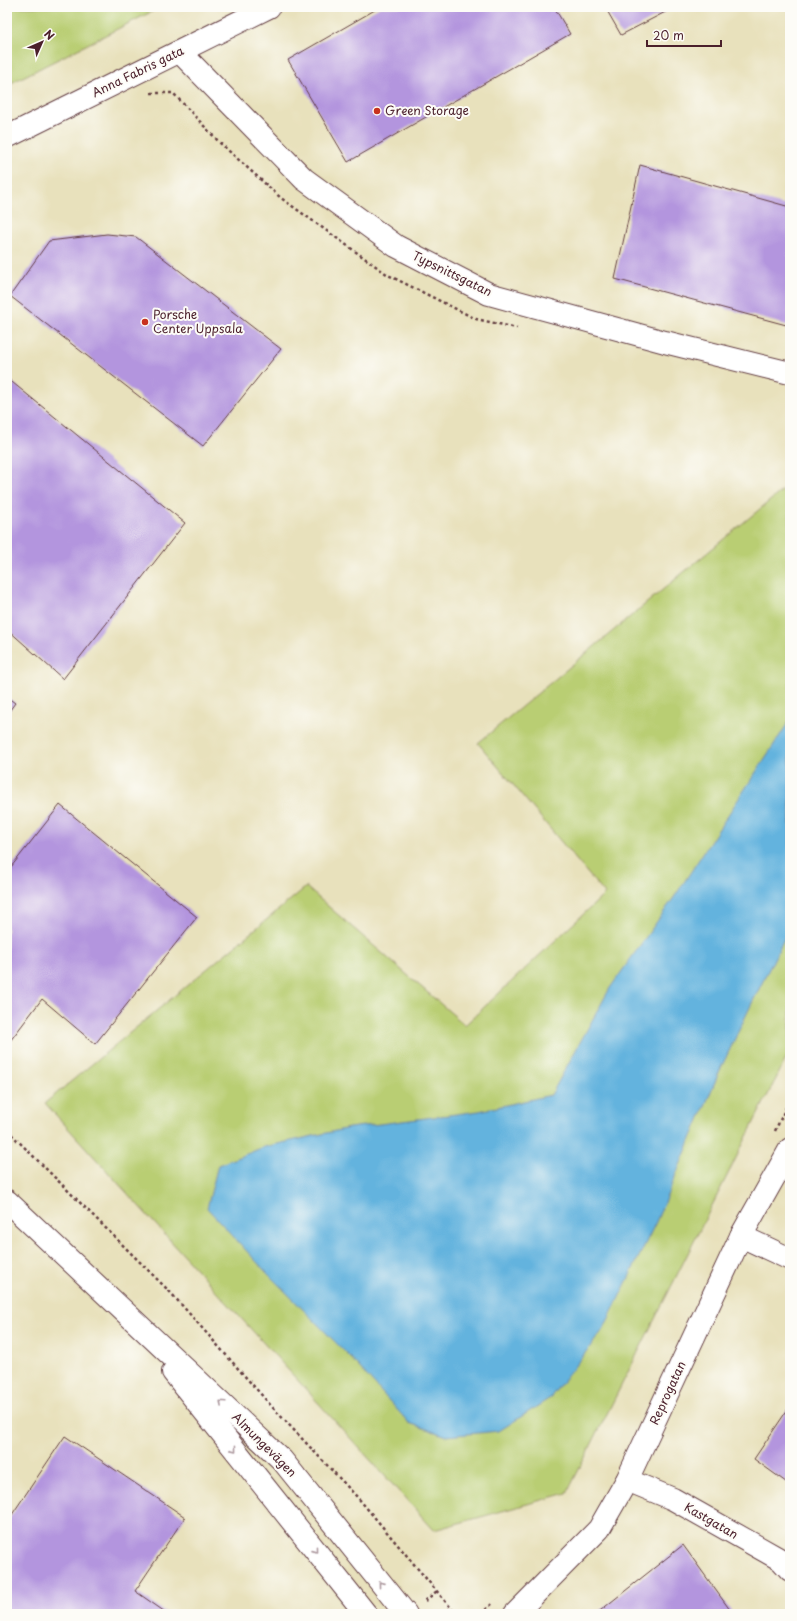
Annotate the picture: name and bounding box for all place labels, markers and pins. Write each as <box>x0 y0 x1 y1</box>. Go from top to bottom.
place label: Green Storage <box>385 101 469 119</box>
marker: Green Storage <box>372 106 382 116</box>
place label: Porsche Center Uppsala <box>153 305 243 337</box>
marker: Porsche Center Uppsala <box>140 317 150 327</box>

